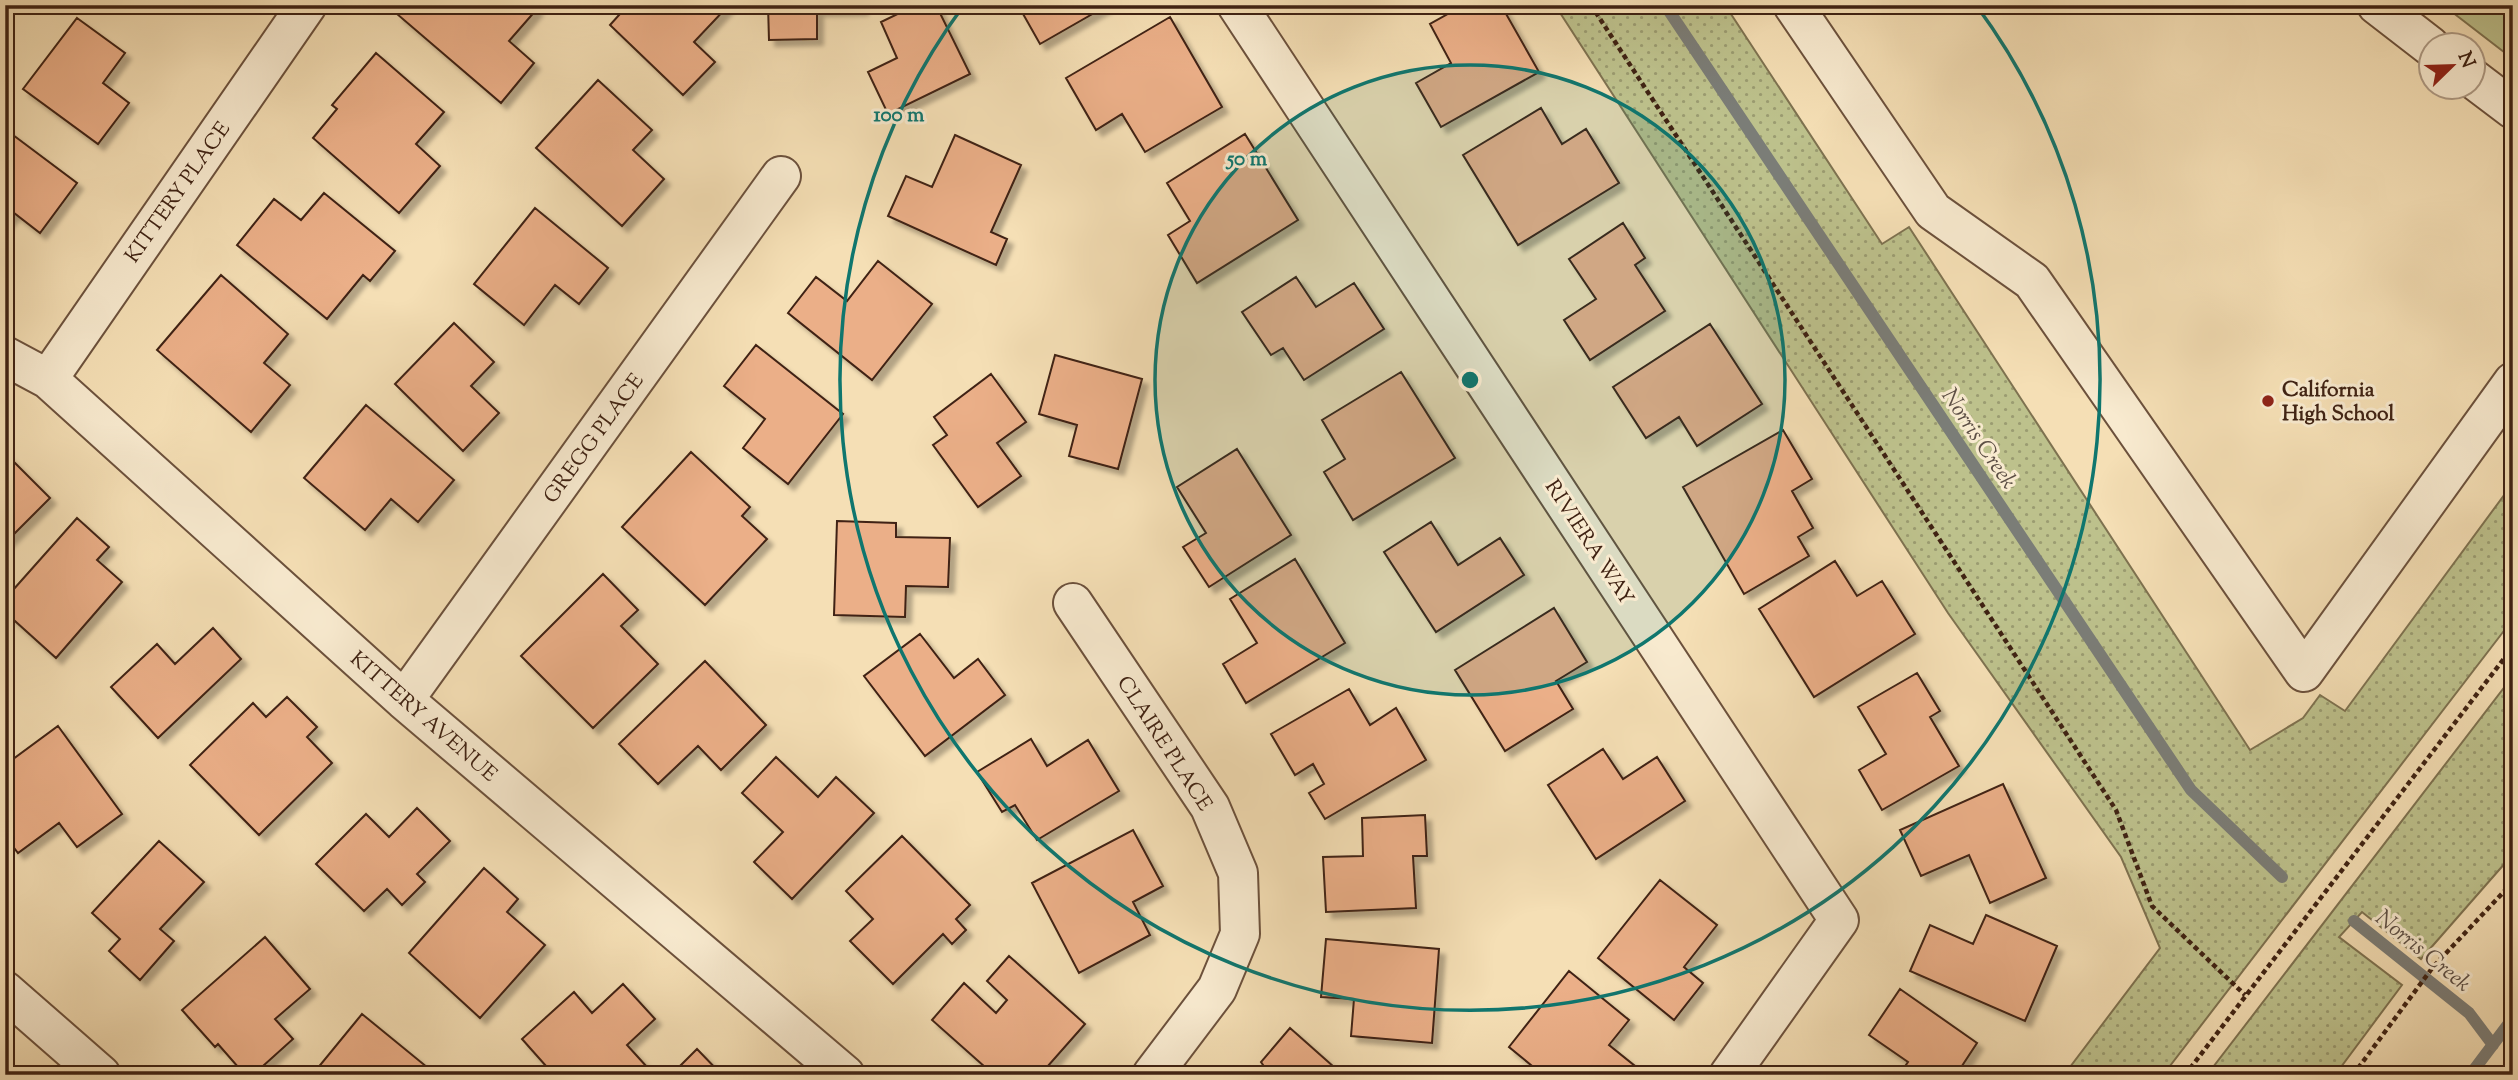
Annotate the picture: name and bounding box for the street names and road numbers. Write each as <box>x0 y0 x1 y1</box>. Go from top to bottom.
street label: KITTERY PLACE <box>119 116 239 270</box>
street label: GREGG PLACE <box>537 368 652 510</box>
street label: RIVIERA WAY <box>1536 474 1640 612</box>
street label: KITTERY AVENUE <box>343 645 503 790</box>
street label: CLAIRE PLACE <box>1108 671 1219 818</box>

